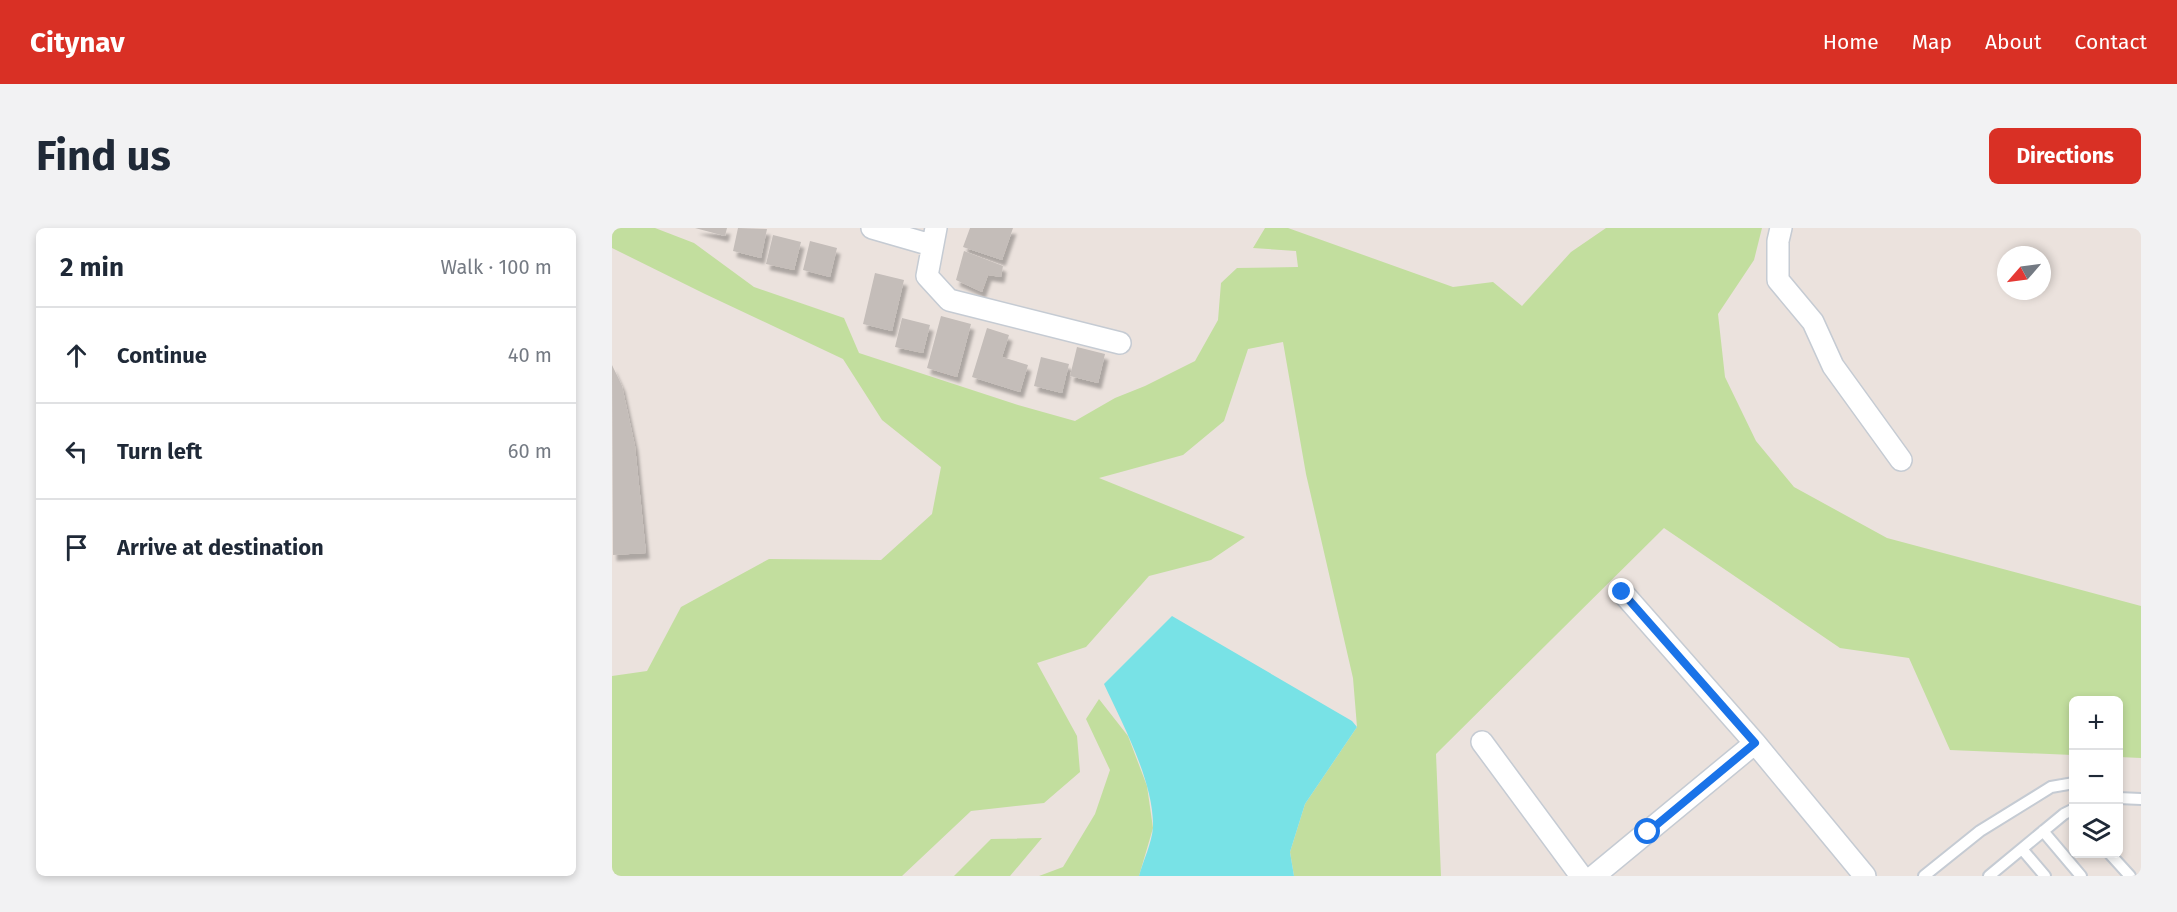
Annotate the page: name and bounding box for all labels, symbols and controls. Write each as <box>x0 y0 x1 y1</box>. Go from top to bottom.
text: Citynav <box>30 26 125 59</box>
text: Home <box>1823 29 1879 55</box>
text: Map <box>1912 29 1952 55</box>
text: About <box>1985 29 2042 55</box>
text: Contact <box>2075 29 2147 55</box>
button: Directions <box>1989 128 2141 184</box>
text: Find us <box>36 131 171 181</box>
north arrow <box>1997 246 2051 300</box>
text: 2 min <box>60 252 124 283</box>
text: Walk · 100 m <box>440 255 552 279</box>
icon: ahead <box>60 339 93 372</box>
text: Continue <box>117 342 207 369</box>
text: 40 m <box>508 343 552 367</box>
icon: left <box>60 435 93 468</box>
text: Turn left <box>117 438 202 465</box>
text: 60 m <box>508 439 552 463</box>
icon: arrive <box>60 531 93 564</box>
text: Arrive at destination <box>117 534 324 561</box>
route end <box>1608 578 1634 604</box>
map controls <box>2069 696 2123 858</box>
button: + <box>2069 696 2123 750</box>
button: − <box>2069 750 2123 804</box>
button: layers <box>2069 804 2123 858</box>
route start <box>1634 818 1660 844</box>

